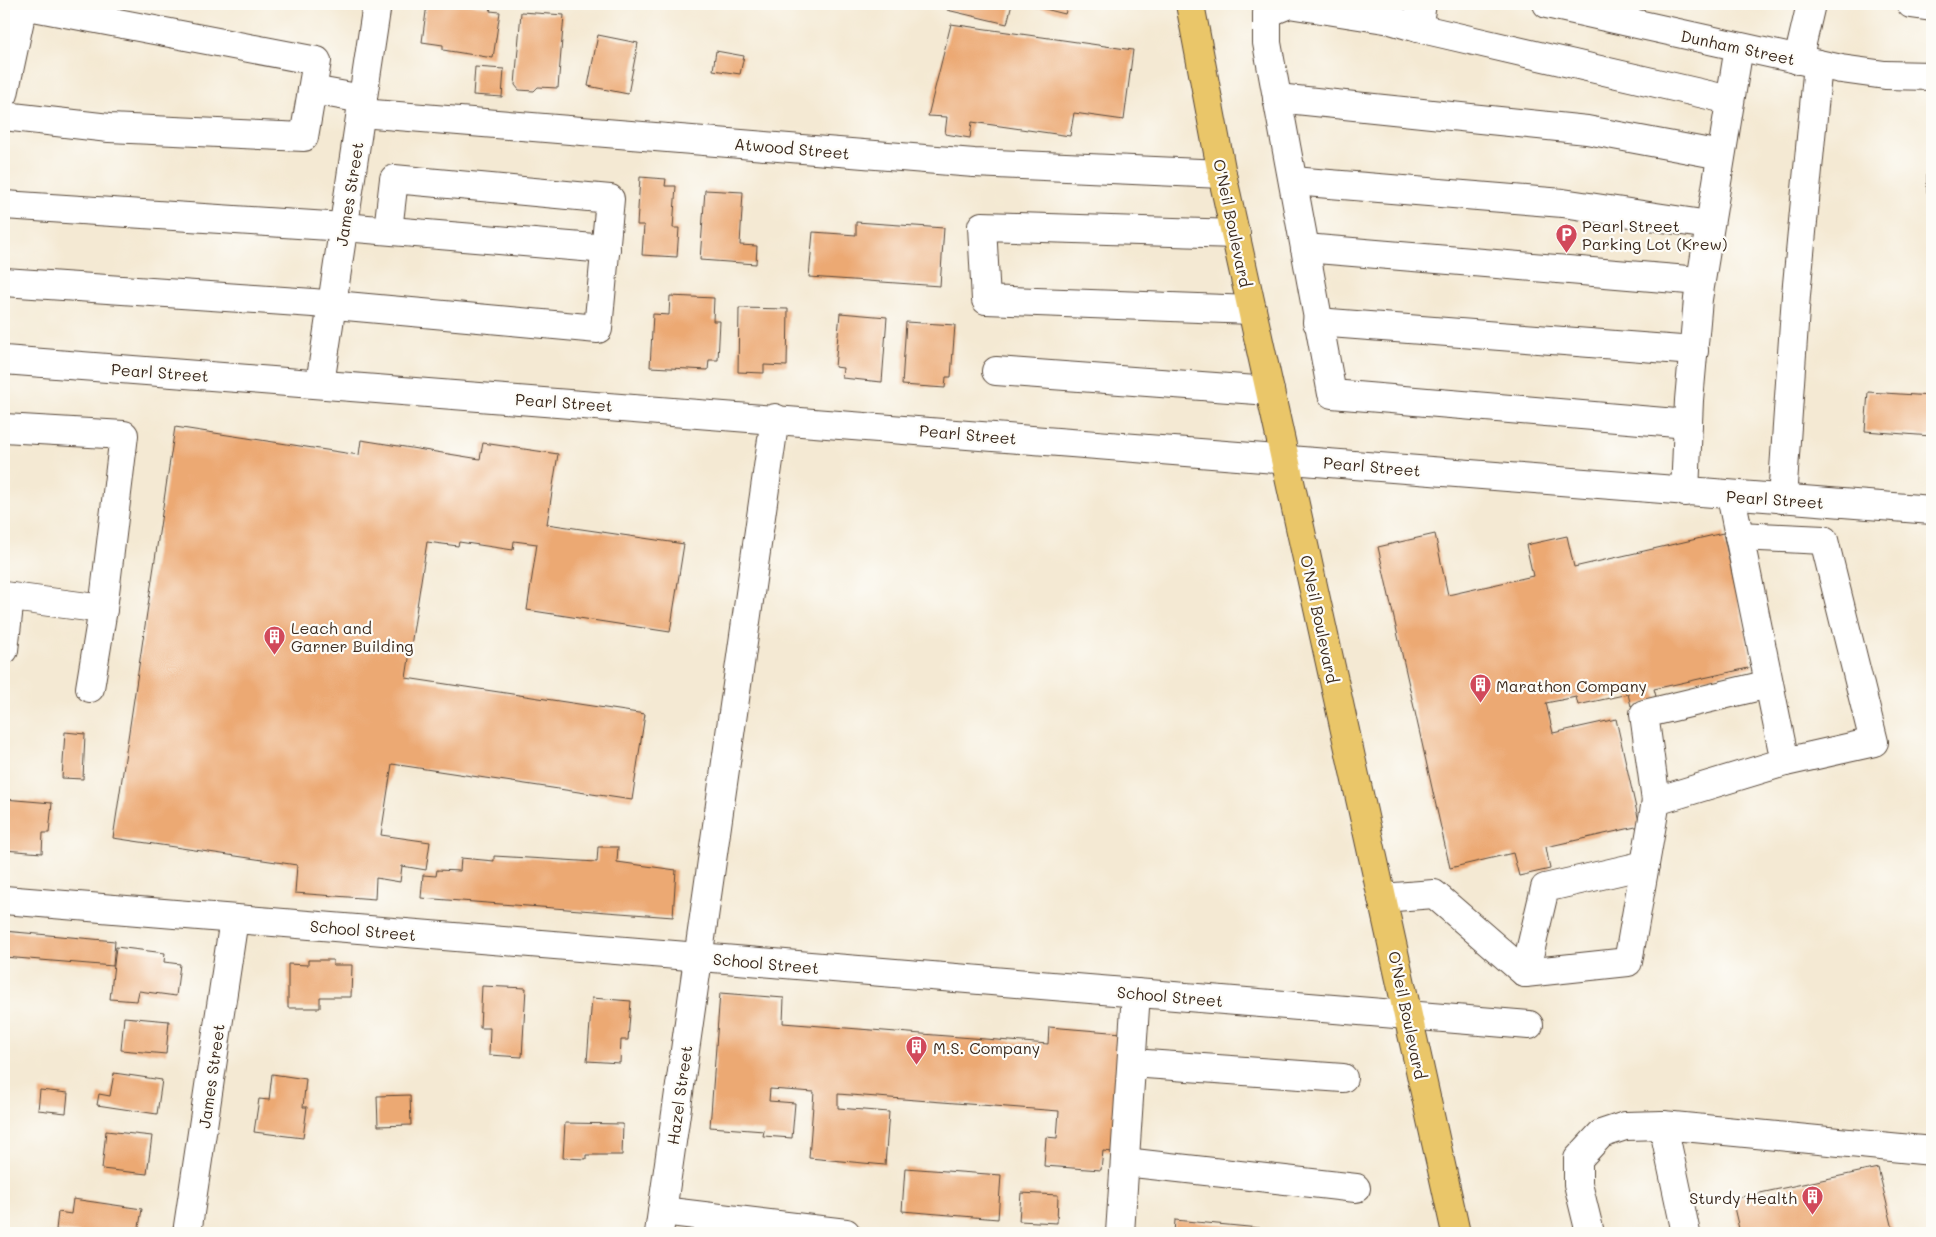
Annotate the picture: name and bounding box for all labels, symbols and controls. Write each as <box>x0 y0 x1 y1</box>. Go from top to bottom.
street label: Dunham Street <box>1679 25 1797 69</box>
street label: Atwood Street <box>733 132 851 164</box>
street label: James Street <box>330 140 368 248</box>
street label: O'Neil Boulevard <box>1209 157 1257 289</box>
place label: Pearl Street Parking Lot (Krew) <box>1582 215 1727 254</box>
parking icon: Pearl Street Parking Lot (Krew) <box>1554 222 1578 253</box>
street label: Pearl Street <box>111 358 209 386</box>
street label: Pearl Street <box>515 388 613 416</box>
street label: Pearl Street <box>918 419 1018 449</box>
street label: Pearl Street <box>1322 451 1422 481</box>
street label: Pearl Street <box>1726 485 1824 513</box>
street label: O'Neil Boulevard <box>1296 553 1344 685</box>
place label: Leach and Garner Building <box>291 617 414 656</box>
building icon: Leach and Garner Building <box>263 624 287 655</box>
building icon: Marathon Company <box>1468 673 1492 704</box>
place label: Marathon Company <box>1496 675 1647 696</box>
street label: School Street <box>309 915 417 945</box>
street label: School Street <box>712 948 820 978</box>
street label: O'Neil Boulevard <box>1384 949 1432 1081</box>
street label: School Street <box>1116 981 1224 1011</box>
street label: James Street <box>193 1022 229 1130</box>
building icon: M.S. Company <box>905 1035 929 1066</box>
place label: M.S. Company <box>933 1037 1040 1058</box>
street label: Hazel Street <box>662 1044 696 1146</box>
building icon: Sturdy Health <box>1801 1185 1825 1216</box>
place label: Sturdy Health <box>1689 1187 1797 1208</box>

